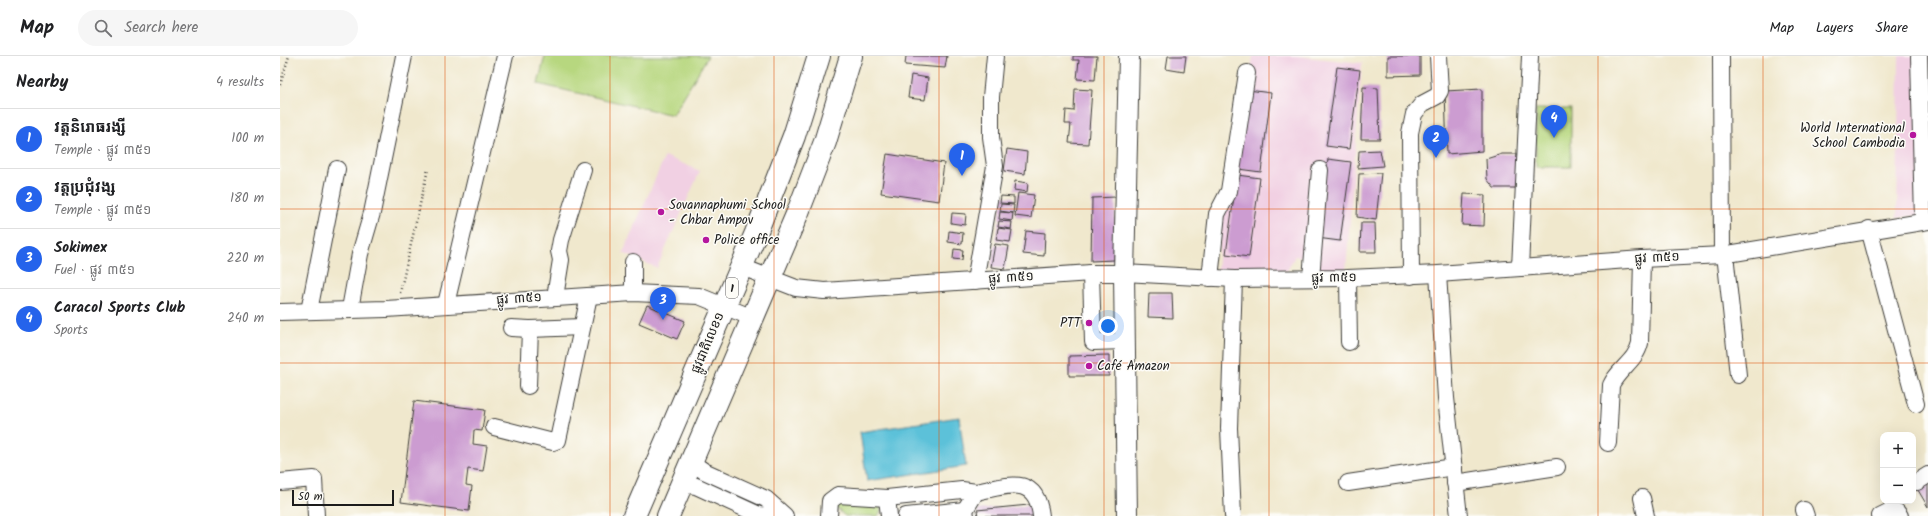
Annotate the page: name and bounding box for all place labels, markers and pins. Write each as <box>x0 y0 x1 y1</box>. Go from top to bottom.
pin: 4 <box>1541 105 1567 138</box>
place label: World International School Cambodia <box>1800 118 1905 154</box>
pin: 2 <box>1423 125 1449 158</box>
marker: World International School Cambodia <box>1908 130 1918 140</box>
pin: 1 <box>949 143 975 176</box>
place label: Sovannaphumi School - Chbar Ampov <box>669 195 786 231</box>
marker: Sovannaphumi School - Chbar Ampov <box>656 207 666 217</box>
place label: Police office <box>714 230 780 251</box>
marker: Police office <box>701 235 711 245</box>
pin: 3 <box>650 287 676 320</box>
place label: PTT <box>1060 313 1082 334</box>
marker: PTT <box>1084 318 1094 328</box>
place label: Café Amazon <box>1097 356 1170 377</box>
marker: Café Amazon <box>1084 361 1094 371</box>

